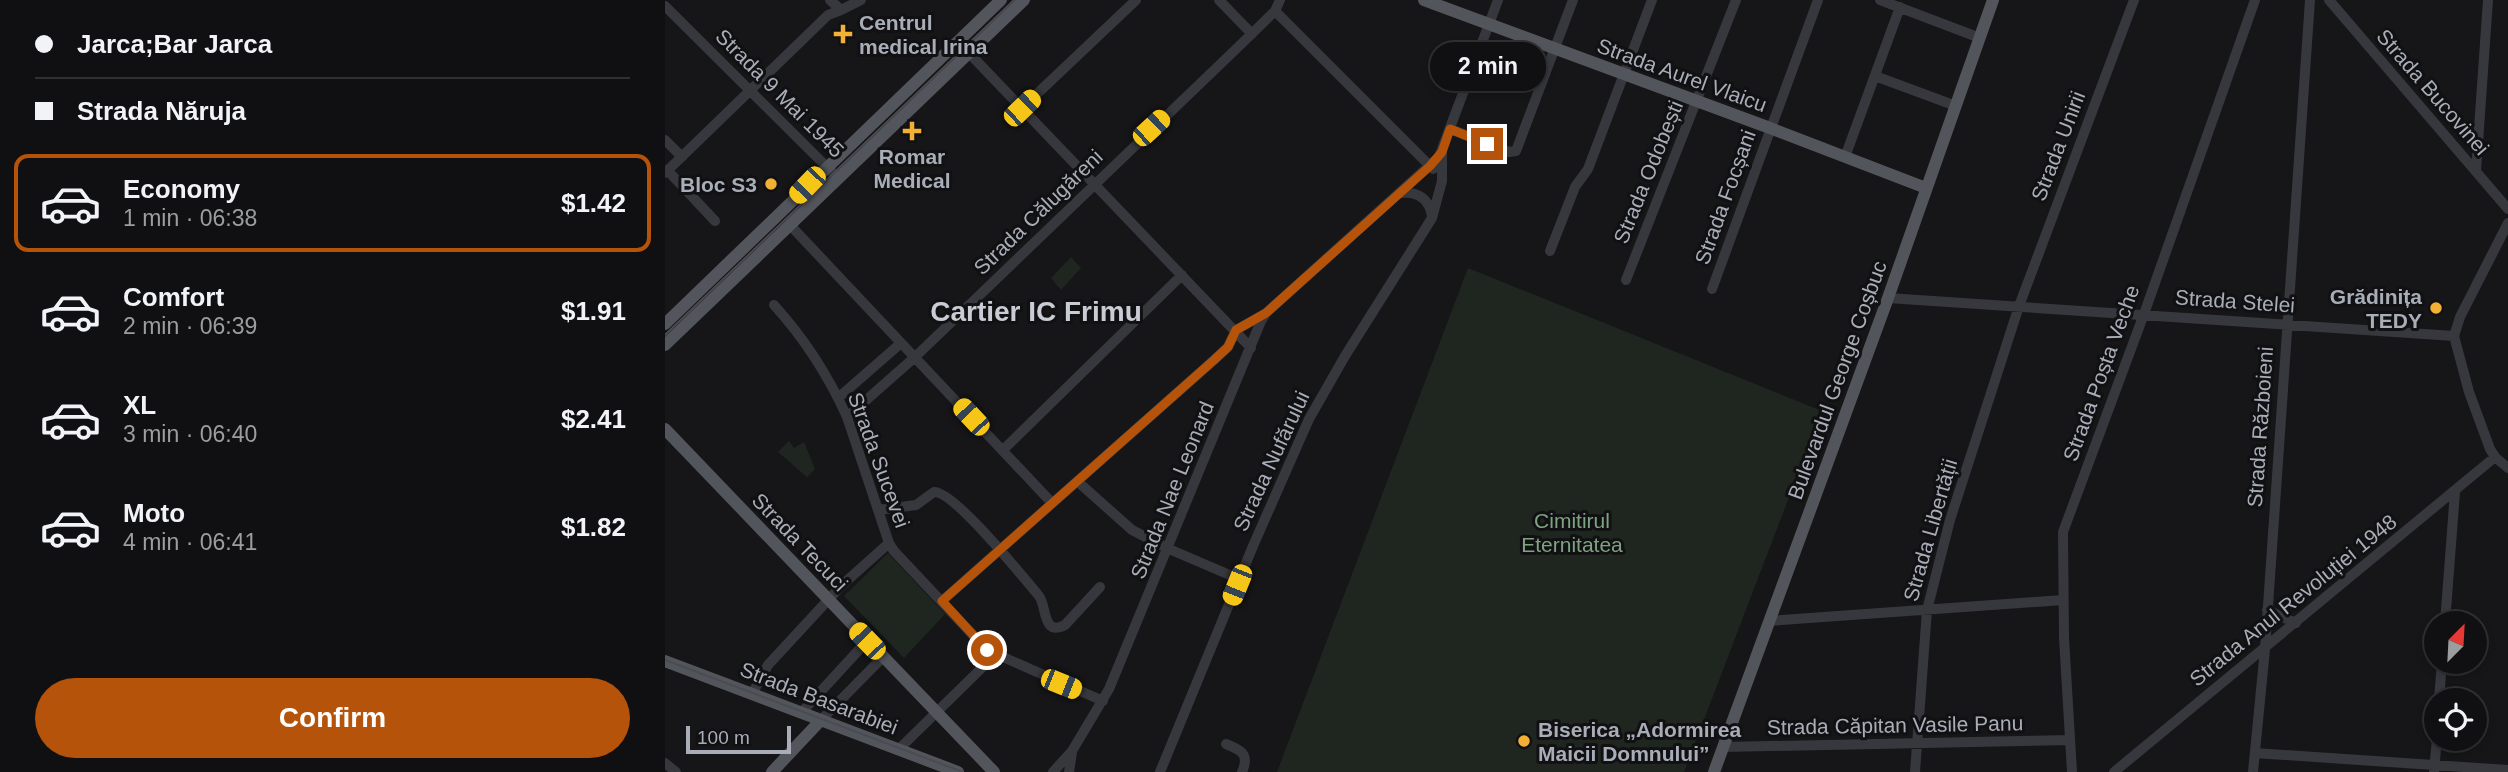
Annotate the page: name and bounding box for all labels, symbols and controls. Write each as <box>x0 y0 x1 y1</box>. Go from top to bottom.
place label: Centrul medical Irina <box>859 11 988 58</box>
street label: Strada 9 Mai 1945 <box>711 24 849 162</box>
marker: Centrul medical Irina <box>833 24 853 44</box>
street label: Strada Bucovinei <box>2372 25 2494 159</box>
text: Jarca;Bar Jarca <box>77 29 272 59</box>
street label: Strada Aurel Vlaicu <box>1594 34 1770 116</box>
callout: 2 min <box>1429 43 1545 92</box>
text: 2 min <box>1458 53 1518 79</box>
car <box>1000 86 1045 130</box>
street label: Strada Unirii <box>2027 88 2089 204</box>
text: Strada Năruja <box>77 96 246 126</box>
street label: Strada Odobești <box>1609 97 1687 247</box>
car <box>1129 106 1174 150</box>
marker: Romar Medical <box>902 121 922 141</box>
street label: Strada Focșani <box>1690 127 1760 267</box>
route end <box>1471 128 1503 160</box>
place label: Romar Medical <box>873 145 951 192</box>
street label: Strada Călugăreni <box>969 145 1107 279</box>
car <box>785 163 830 207</box>
icon: car <box>39 172 102 235</box>
place label: Bloc S3 <box>680 173 757 196</box>
text: Economy <box>123 174 240 204</box>
marker: Bloc S3 <box>763 176 779 192</box>
text: $1.42 <box>561 188 626 218</box>
text: 1 min · 06:38 <box>123 205 257 231</box>
street label: Bulevardul George Coșbuc <box>1783 258 1891 502</box>
icon: car <box>39 280 102 343</box>
text: Comfort <box>123 282 224 312</box>
street label: Strada Poșta Veche <box>2058 282 2144 464</box>
street label: Strada Stelei <box>2174 285 2296 317</box>
place label: Grădinița TEDY <box>2330 285 2422 332</box>
text: $1.91 <box>561 296 626 326</box>
district label: Cartier IC Frimu <box>930 296 1142 327</box>
marker: Grădinița TEDY <box>2428 300 2444 316</box>
text: 2 min · 06:39 <box>123 313 257 339</box>
street label: Strada Războieni <box>2243 346 2277 508</box>
street label: Strada Nufărului <box>1229 387 1313 535</box>
icon: car <box>39 388 102 451</box>
street label: Strada Sucevei <box>844 389 914 531</box>
text: XL <box>123 390 156 420</box>
car <box>949 394 994 440</box>
street label: Strada Nae Leonard <box>1126 398 1218 582</box>
text: $2.41 <box>561 404 626 434</box>
text: 3 min · 06:40 <box>123 421 257 447</box>
street label: Strada Libertății <box>1899 456 1961 604</box>
street label: Strada Tecuci <box>748 488 852 596</box>
icon: car <box>39 496 102 559</box>
text: Moto <box>123 498 185 528</box>
park label: Cimitirul Eternitatea <box>1521 509 1623 556</box>
street label: Strada Anul Revoluției 1948 <box>2185 510 2401 690</box>
text: $1.82 <box>561 512 626 542</box>
text: 4 min · 06:41 <box>123 529 257 555</box>
car <box>1220 562 1255 608</box>
north arrow <box>2424 611 2487 674</box>
map controls <box>2424 611 2487 751</box>
car <box>845 619 890 663</box>
route start <box>971 634 1003 666</box>
street label: Strada Basarabiei <box>737 657 901 739</box>
car <box>1038 666 1085 702</box>
button: Confirm <box>35 678 630 758</box>
button: locate <box>2424 688 2487 751</box>
street label: Strada Căpitan Vasile Panu <box>1767 711 2023 739</box>
place label: Biserica „Adormirea Maicii Domnului” <box>1538 718 1741 765</box>
scale bar <box>686 723 791 755</box>
text: 100 m <box>697 727 750 748</box>
marker: Biserica „Adormirea Maicii Domnului” <box>1516 733 1532 749</box>

